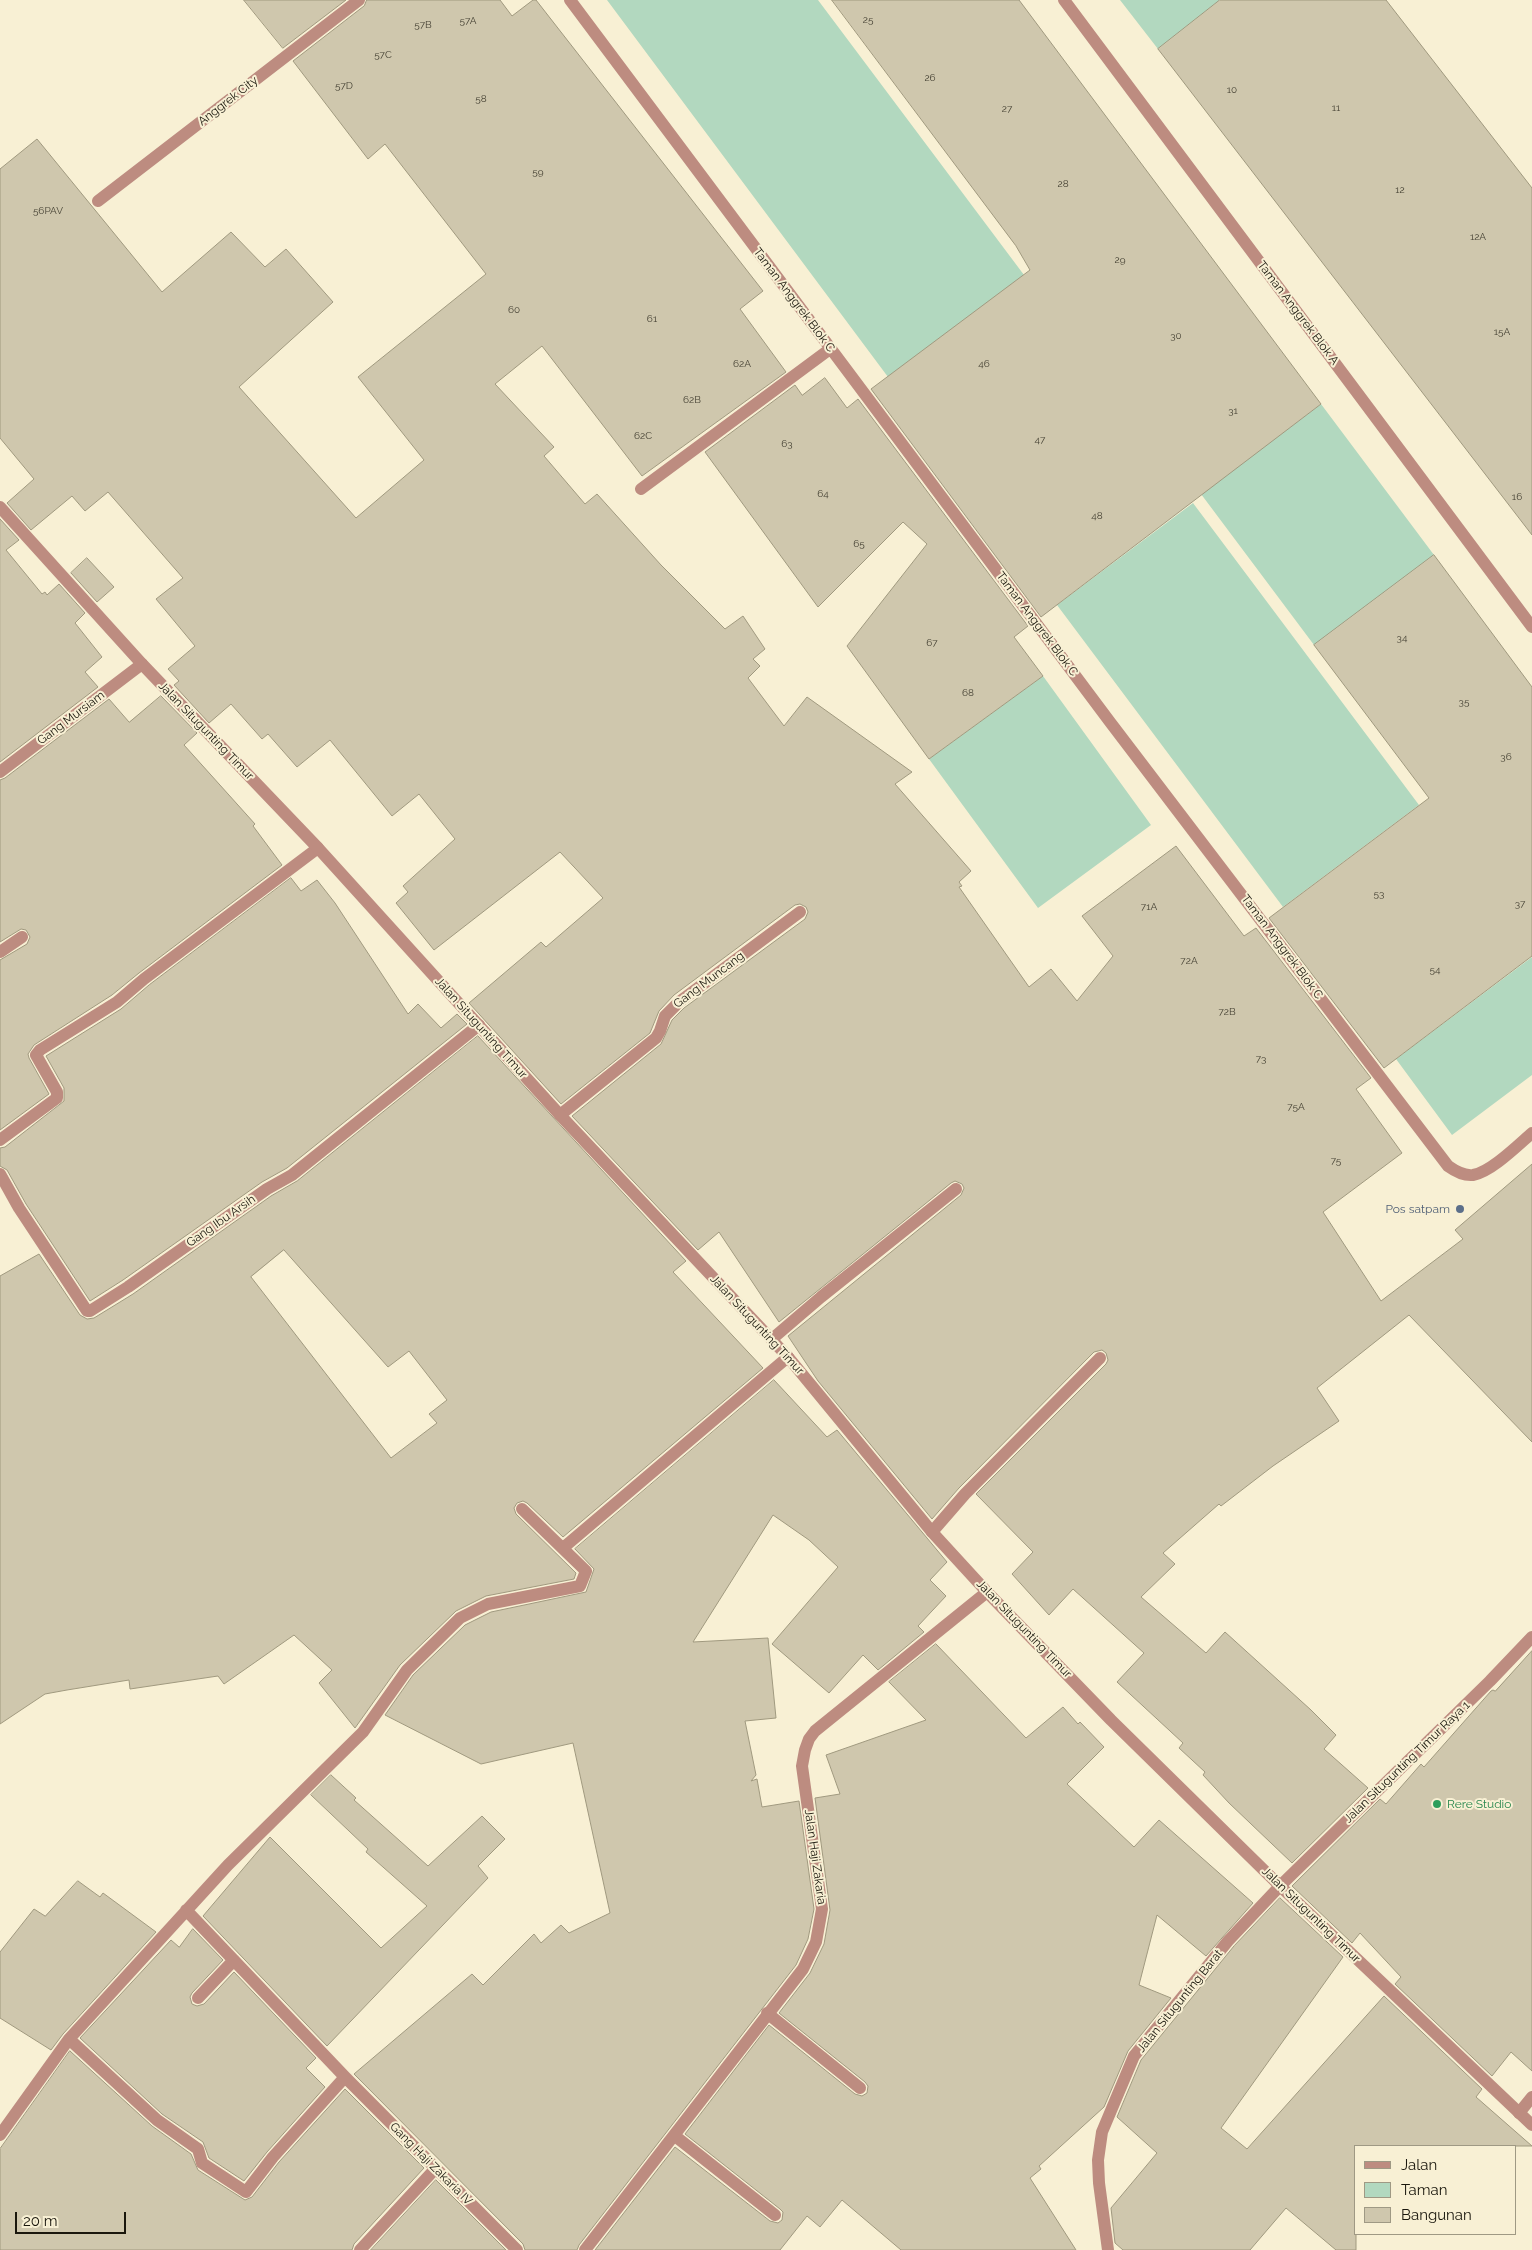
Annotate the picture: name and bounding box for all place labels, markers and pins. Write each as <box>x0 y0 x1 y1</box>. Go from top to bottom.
place label: Pos satpam <box>1385 1202 1450 1216</box>
marker: Pos satpam <box>1454 1203 1466 1215</box>
place label: Rere Studio <box>1447 1797 1511 1811</box>
marker: Rere Studio <box>1431 1798 1443 1810</box>

